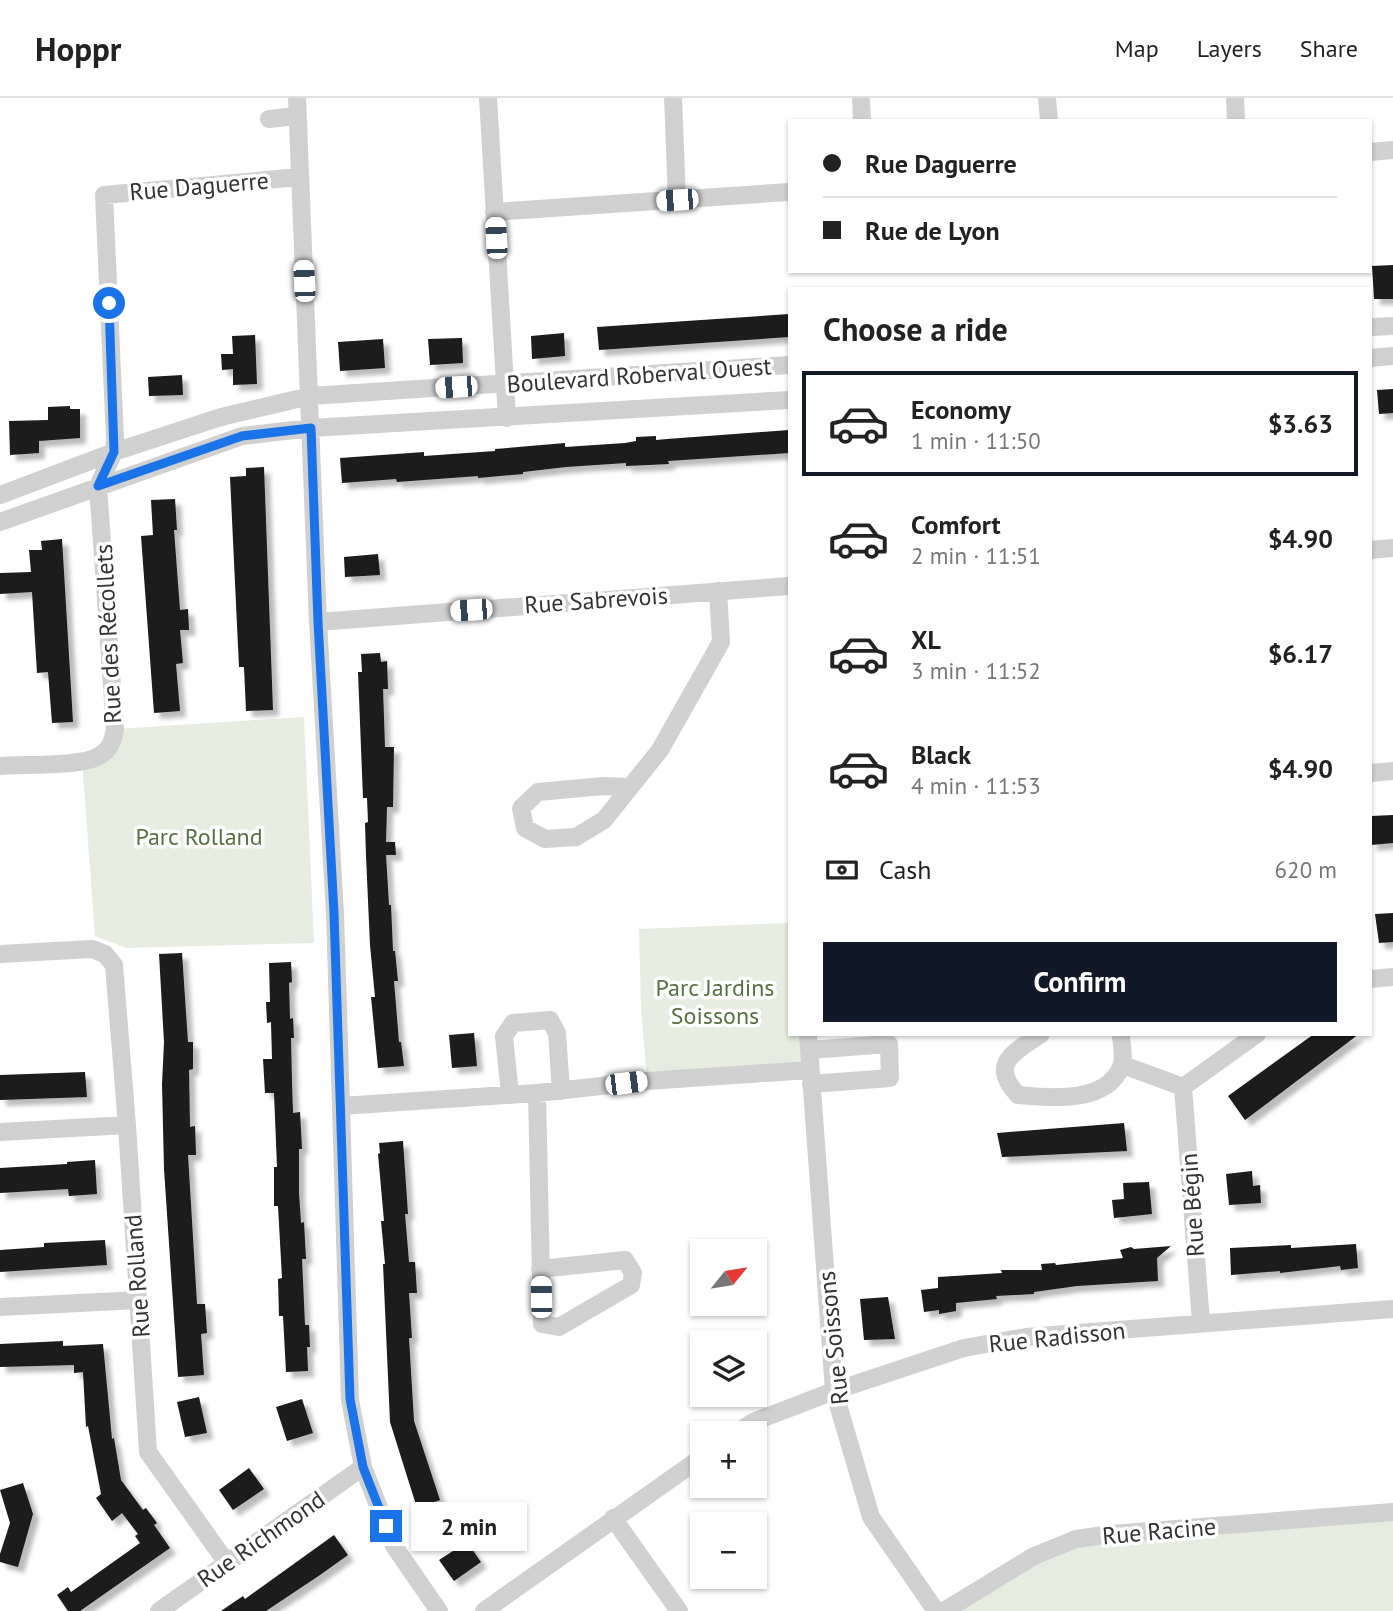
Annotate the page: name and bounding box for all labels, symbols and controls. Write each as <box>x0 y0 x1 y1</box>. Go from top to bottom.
text: Hoppr <box>35 27 121 70</box>
text: Map <box>1115 33 1159 64</box>
text: Layers <box>1197 33 1262 64</box>
text: Share <box>1300 33 1358 64</box>
text: Rue Daguerre <box>865 147 1017 180</box>
street label: Rue Daguerre <box>128 164 270 208</box>
car <box>656 188 699 212</box>
text: Rue de Lyon <box>865 214 1000 247</box>
car <box>485 216 508 260</box>
car <box>293 259 316 303</box>
route start <box>93 287 125 319</box>
text: Choose a ride <box>823 308 1008 350</box>
street label: Boulevard Roberval Ouest <box>506 350 772 400</box>
car <box>435 375 478 399</box>
icon: car <box>827 392 890 455</box>
text: Economy <box>911 393 1011 426</box>
text: $3.63 <box>1268 407 1333 440</box>
text: 1 min · 11:50 <box>911 426 1041 455</box>
icon: car <box>827 507 890 570</box>
text: Comfort <box>911 508 1001 541</box>
text: $4.90 <box>1268 522 1333 555</box>
text: 2 min · 11:51 <box>911 541 1041 570</box>
street label: Rue des Récollets <box>88 543 128 725</box>
street label: Rue Sabrevois <box>523 580 669 620</box>
car <box>450 598 493 622</box>
icon: car <box>827 622 890 685</box>
text: XL <box>911 623 941 656</box>
text: $6.17 <box>1268 637 1333 670</box>
text: 3 min · 11:52 <box>911 656 1041 685</box>
icon: car <box>827 737 890 800</box>
text: Black <box>911 738 971 771</box>
text: $4.90 <box>1268 752 1333 785</box>
text: 4 min · 11:53 <box>911 771 1041 800</box>
park label: Parc Rolland <box>135 821 263 852</box>
icon: cash <box>823 851 861 889</box>
text: Cash <box>879 853 931 886</box>
text: 620 m <box>1275 855 1337 884</box>
button: Confirm <box>823 942 1337 1022</box>
park label: Parc Jardins Soissons <box>656 972 774 1031</box>
car <box>604 1070 649 1096</box>
street label: Rue Bégin <box>1173 1152 1211 1258</box>
street label: Rue Rolland <box>117 1213 157 1339</box>
north arrow <box>690 1239 766 1316</box>
map controls <box>690 1239 767 1589</box>
street label: Rue Soissons <box>811 1270 855 1406</box>
car <box>531 1276 552 1318</box>
street label: Rue Radisson <box>987 1314 1127 1360</box>
button: layers <box>690 1330 767 1407</box>
button: + <box>690 1421 767 1498</box>
street label: Rue Richmond <box>191 1484 331 1594</box>
callout: 2 min <box>410 1502 526 1550</box>
route end <box>370 1510 402 1542</box>
street label: Rue Racine <box>1101 1511 1217 1551</box>
text: 2 min <box>441 1512 497 1541</box>
button: − <box>690 1512 767 1589</box>

